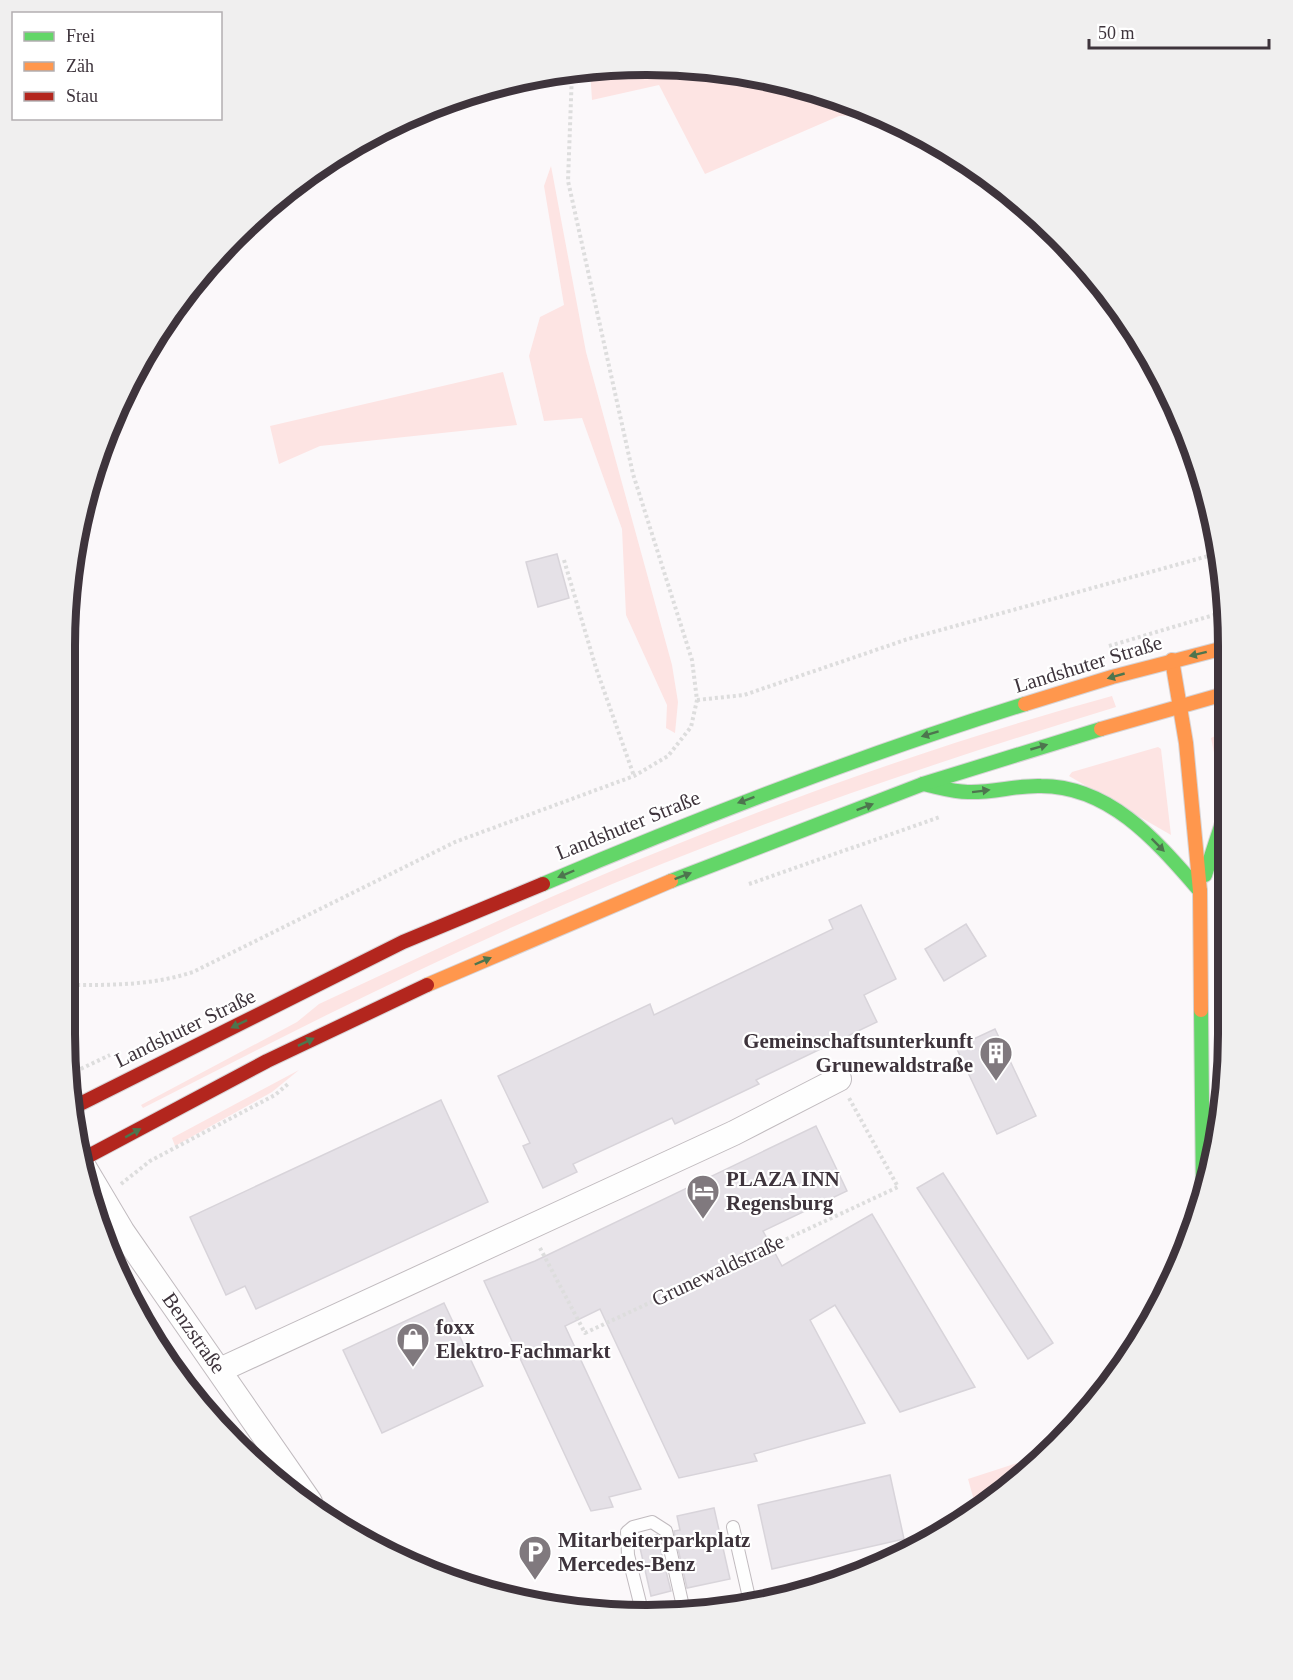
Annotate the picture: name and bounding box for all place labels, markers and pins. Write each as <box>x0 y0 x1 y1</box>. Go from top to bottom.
place label: Gemeinschaftsunterkunft Grunewaldstraße <box>743 1029 973 1077</box>
building icon: Gemeinschaftsunterkunft Grunewaldstraße <box>978 1035 1014 1082</box>
place label: PLAZA INN Regensburg <box>726 1167 840 1215</box>
hotel icon: PLAZA INN Regensburg <box>685 1173 721 1220</box>
place label: foxx Elektro-Fachmarkt <box>436 1315 611 1363</box>
shop icon: foxx Elektro-Fachmarkt <box>395 1321 431 1368</box>
place label: Mitarbeiterparkplatz Mercedes-Benz <box>558 1528 750 1576</box>
parking icon: Mitarbeiterparkplatz Mercedes-Benz <box>517 1534 553 1581</box>

